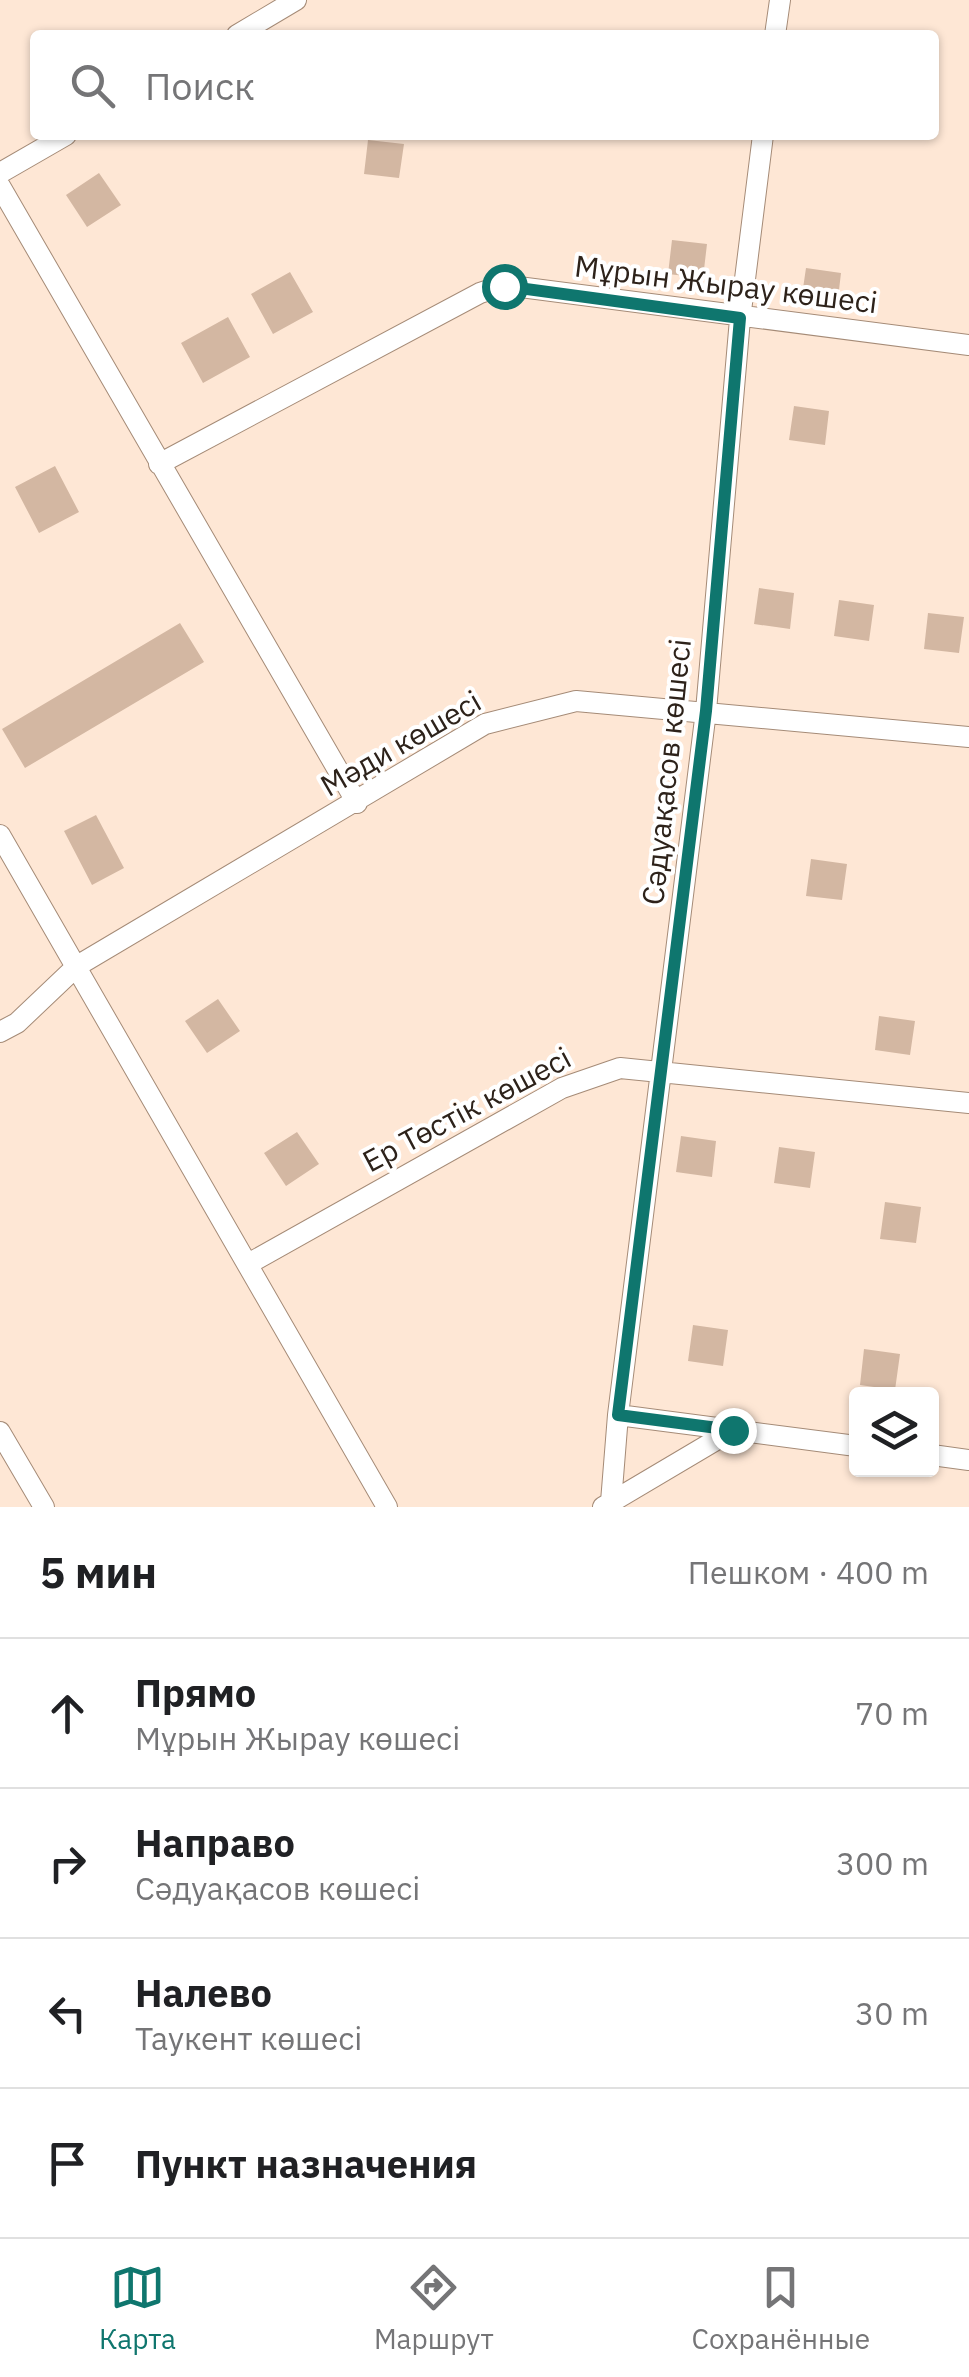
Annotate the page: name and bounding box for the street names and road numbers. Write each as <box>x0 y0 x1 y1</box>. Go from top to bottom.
street label: Мұрын Жырау көшесі <box>573 246 880 321</box>
street label: Сәдуақасов көшесі <box>632 637 699 907</box>
street label: Мәди көшесі <box>313 681 488 804</box>
street label: Ер Төстік көшесі <box>355 1037 577 1180</box>

